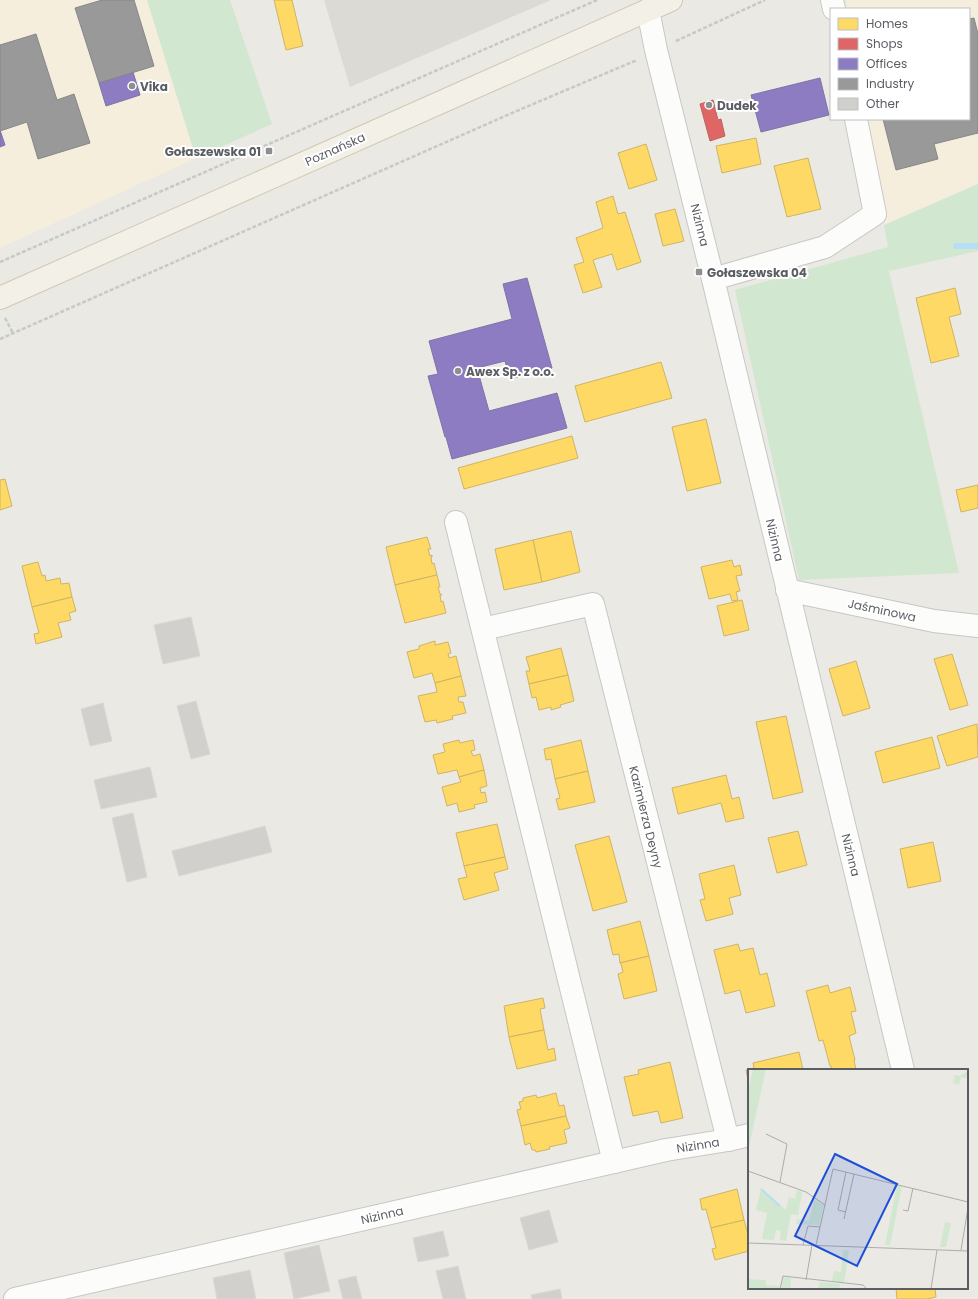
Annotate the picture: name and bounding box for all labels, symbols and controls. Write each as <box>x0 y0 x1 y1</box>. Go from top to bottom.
legend <box>830 8 970 120</box>
text: Homes <box>866 15 908 32</box>
text: Shops <box>866 35 903 52</box>
text: Offices <box>866 55 907 72</box>
text: Industry <box>866 75 915 92</box>
place label: Vika <box>140 78 168 95</box>
marker: Vika <box>127 81 137 91</box>
text: Other <box>866 95 900 112</box>
place label: Dudek <box>717 97 757 114</box>
marker: Dudek <box>704 100 714 110</box>
street label: Poznańska <box>302 128 368 170</box>
place label: Gołaszewska 01 <box>165 143 261 160</box>
marker: Gołaszewska 01 <box>264 146 274 156</box>
street label: Nizinna <box>687 202 713 248</box>
place label: Gołaszewska 04 <box>707 264 807 281</box>
marker: Gołaszewska 04 <box>694 267 704 277</box>
place label: Awex Sp. z o.o. <box>466 363 554 380</box>
marker: Awex Sp. z o.o. <box>453 366 463 376</box>
street label: Nizinna <box>762 517 788 563</box>
street label: Jaśminowa <box>846 594 918 626</box>
street label: Kazimierza Deyny <box>625 764 667 870</box>
street label: Nizinna <box>838 832 864 878</box>
inset map <box>748 1069 968 1289</box>
street label: Nizinna <box>675 1133 721 1157</box>
street label: Nizinna <box>359 1202 405 1228</box>

